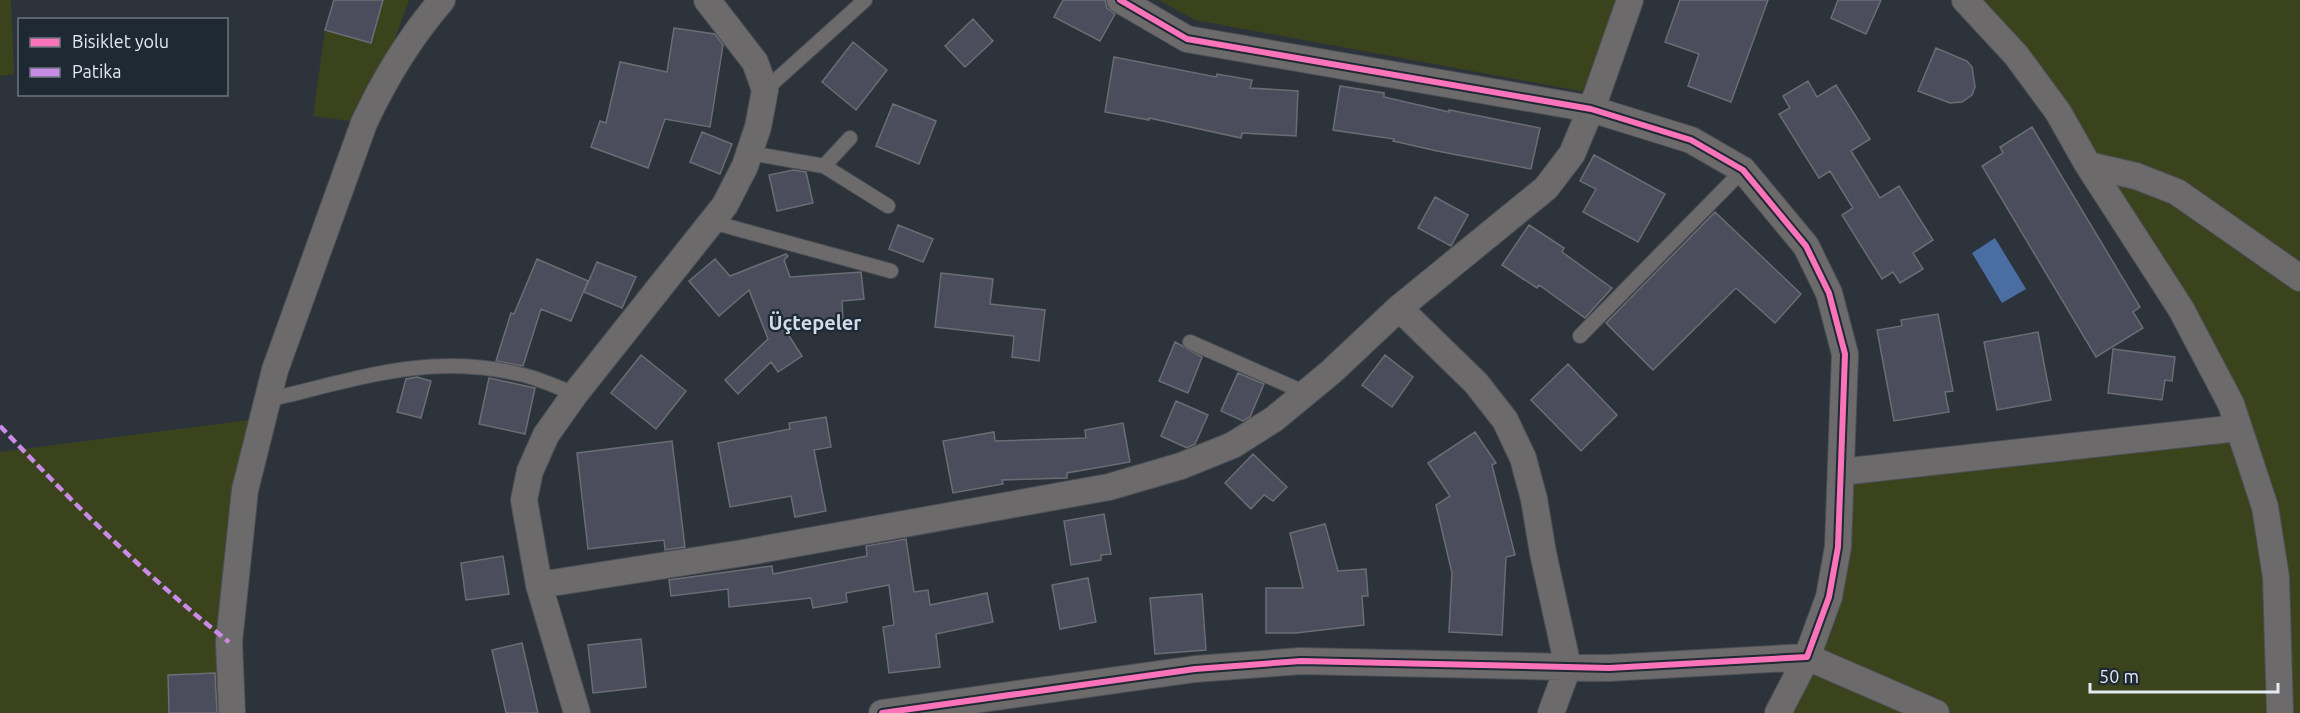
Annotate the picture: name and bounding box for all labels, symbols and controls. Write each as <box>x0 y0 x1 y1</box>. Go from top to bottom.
legend <box>18 18 228 96</box>
text: Bisiklet yolu <box>72 31 169 51</box>
text: Patika <box>72 61 122 81</box>
district label: Üçtepeler <box>769 311 862 334</box>
scale bar <box>2090 656 2278 694</box>
text: 50 m <box>2099 666 2139 686</box>

